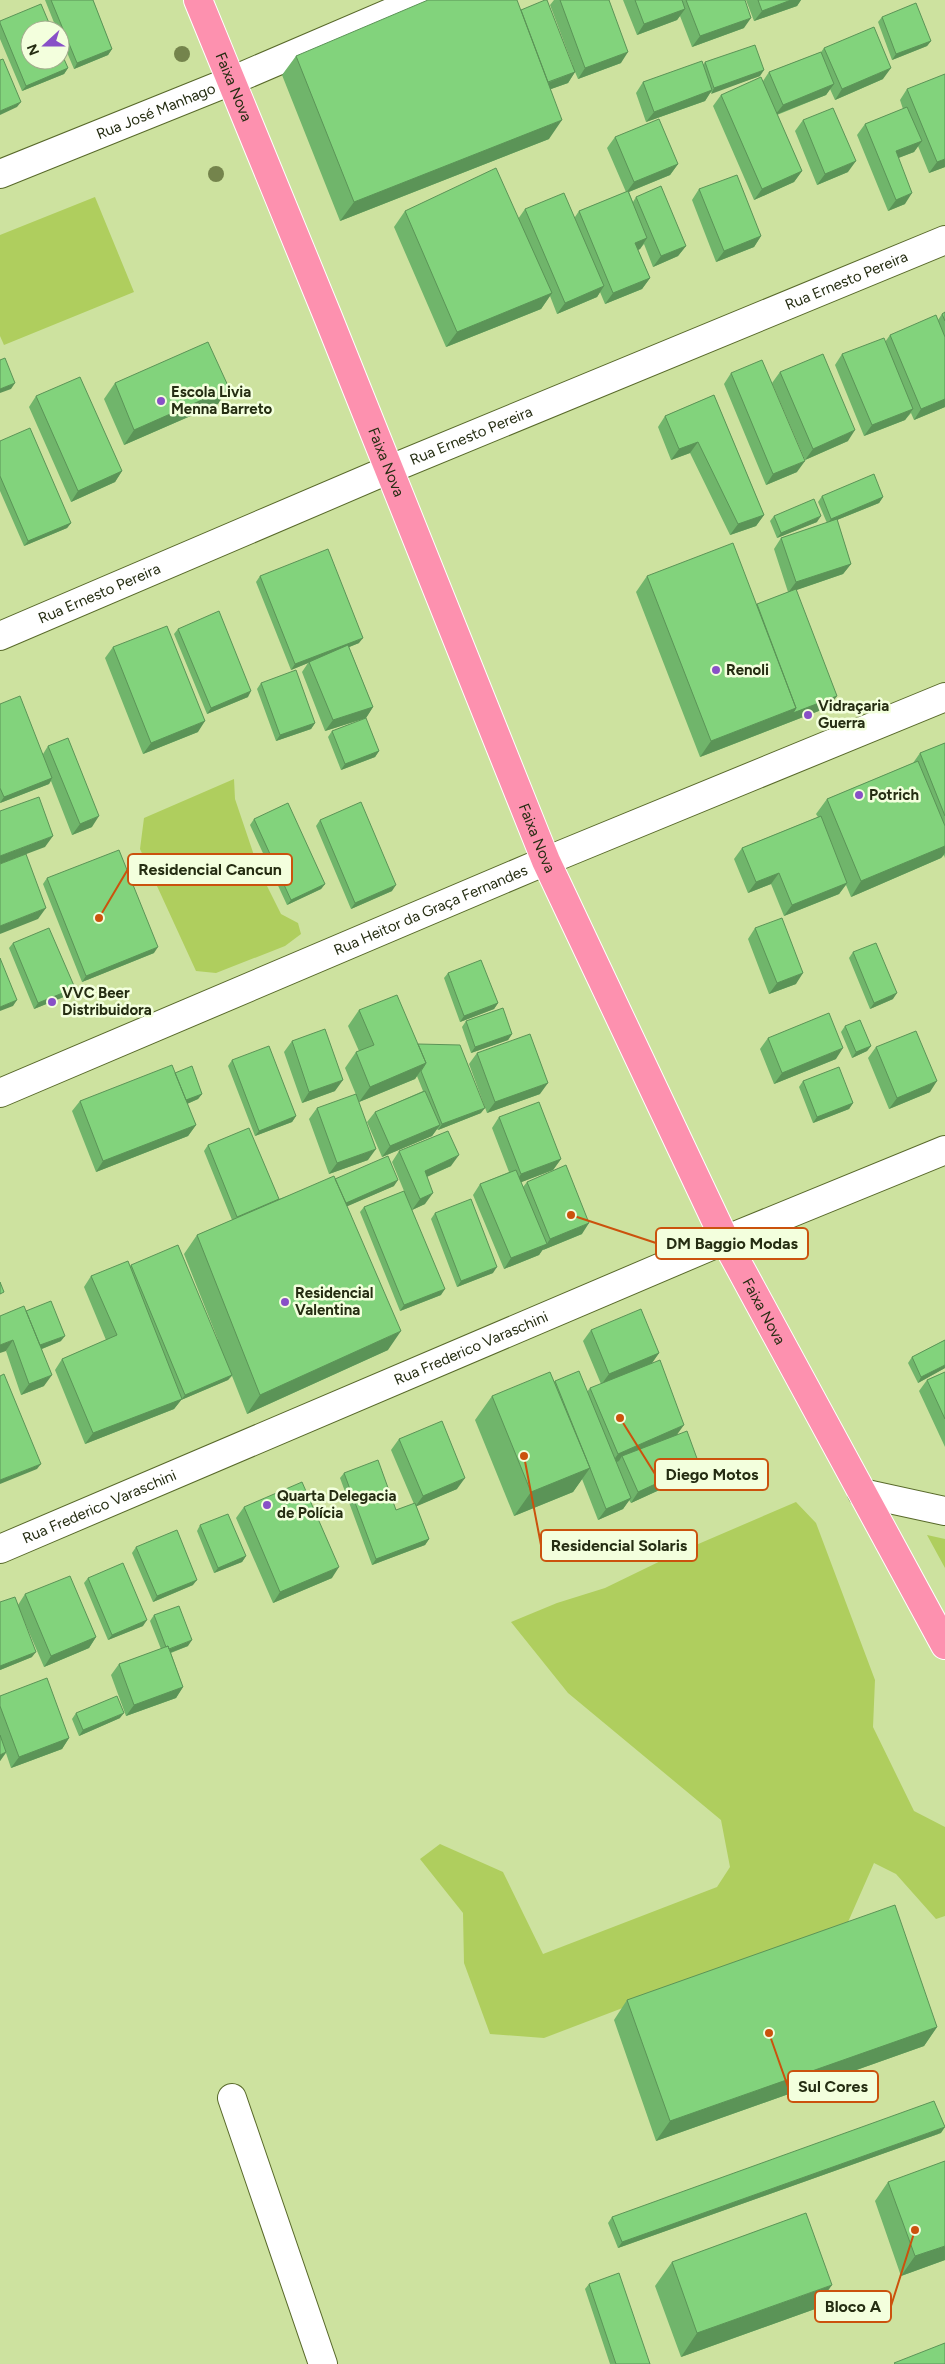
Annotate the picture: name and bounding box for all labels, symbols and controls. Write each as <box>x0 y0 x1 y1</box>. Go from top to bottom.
north arrow <box>20 20 70 70</box>
text: N <box>23 41 43 58</box>
street label: Faixa Nova <box>211 50 256 124</box>
street label: Rua José Manhago <box>94 79 218 143</box>
street label: Rua Ernesto Pereira <box>782 247 910 314</box>
place label: Escola Livia Menna Barreto <box>171 383 273 418</box>
marker: Escola Livia Menna Barreto <box>155 395 167 407</box>
street label: Rua Ernesto Pereira <box>407 402 535 469</box>
street label: Faixa Nova <box>364 425 408 499</box>
street label: Rua Ernesto Pereira <box>36 559 163 628</box>
place label: Renoli <box>726 661 769 679</box>
marker: Renoli <box>710 664 722 676</box>
place label: Vidraçaria Guerra <box>818 697 889 732</box>
marker: Vidraçaria Guerra <box>802 709 814 721</box>
place label: Potrich <box>869 786 919 804</box>
marker: Potrich <box>853 789 865 801</box>
street label: Faixa Nova <box>515 801 559 876</box>
callout: Residencial Cancun <box>128 854 292 885</box>
text: Residencial Cancun <box>138 860 282 879</box>
street label: Rua Heitor da Graça Fernandes <box>331 861 530 959</box>
place label: VVC Beer Distribuidora <box>62 984 152 1019</box>
marker: VVC Beer Distribuidora <box>46 996 58 1008</box>
callout: DM Baggio Modas <box>656 1228 808 1259</box>
text: DM Baggio Modas <box>666 1234 799 1253</box>
street label: Faixa Nova <box>738 1275 789 1348</box>
place label: Residencial Valentina <box>295 1284 373 1319</box>
marker: Residencial Valentina <box>279 1296 291 1308</box>
street label: Rua Frederico Varaschini <box>391 1308 551 1389</box>
callout: Diego Motos <box>655 1459 768 1490</box>
text: Diego Motos <box>665 1465 759 1484</box>
street label: Rua Frederico Varaschini <box>20 1466 179 1547</box>
place label: Quarta Delegacia de Polícia <box>277 1487 396 1522</box>
marker: Quarta Delegacia de Polícia <box>261 1499 273 1511</box>
callout: Residencial Solaris <box>541 1530 697 1561</box>
text: Residencial Solaris <box>551 1536 688 1555</box>
callout: Sul Cores <box>788 2071 878 2102</box>
text: Sul Cores <box>798 2077 868 2096</box>
callout: Bloco A <box>815 2291 891 2322</box>
text: Bloco A <box>825 2297 882 2316</box>

